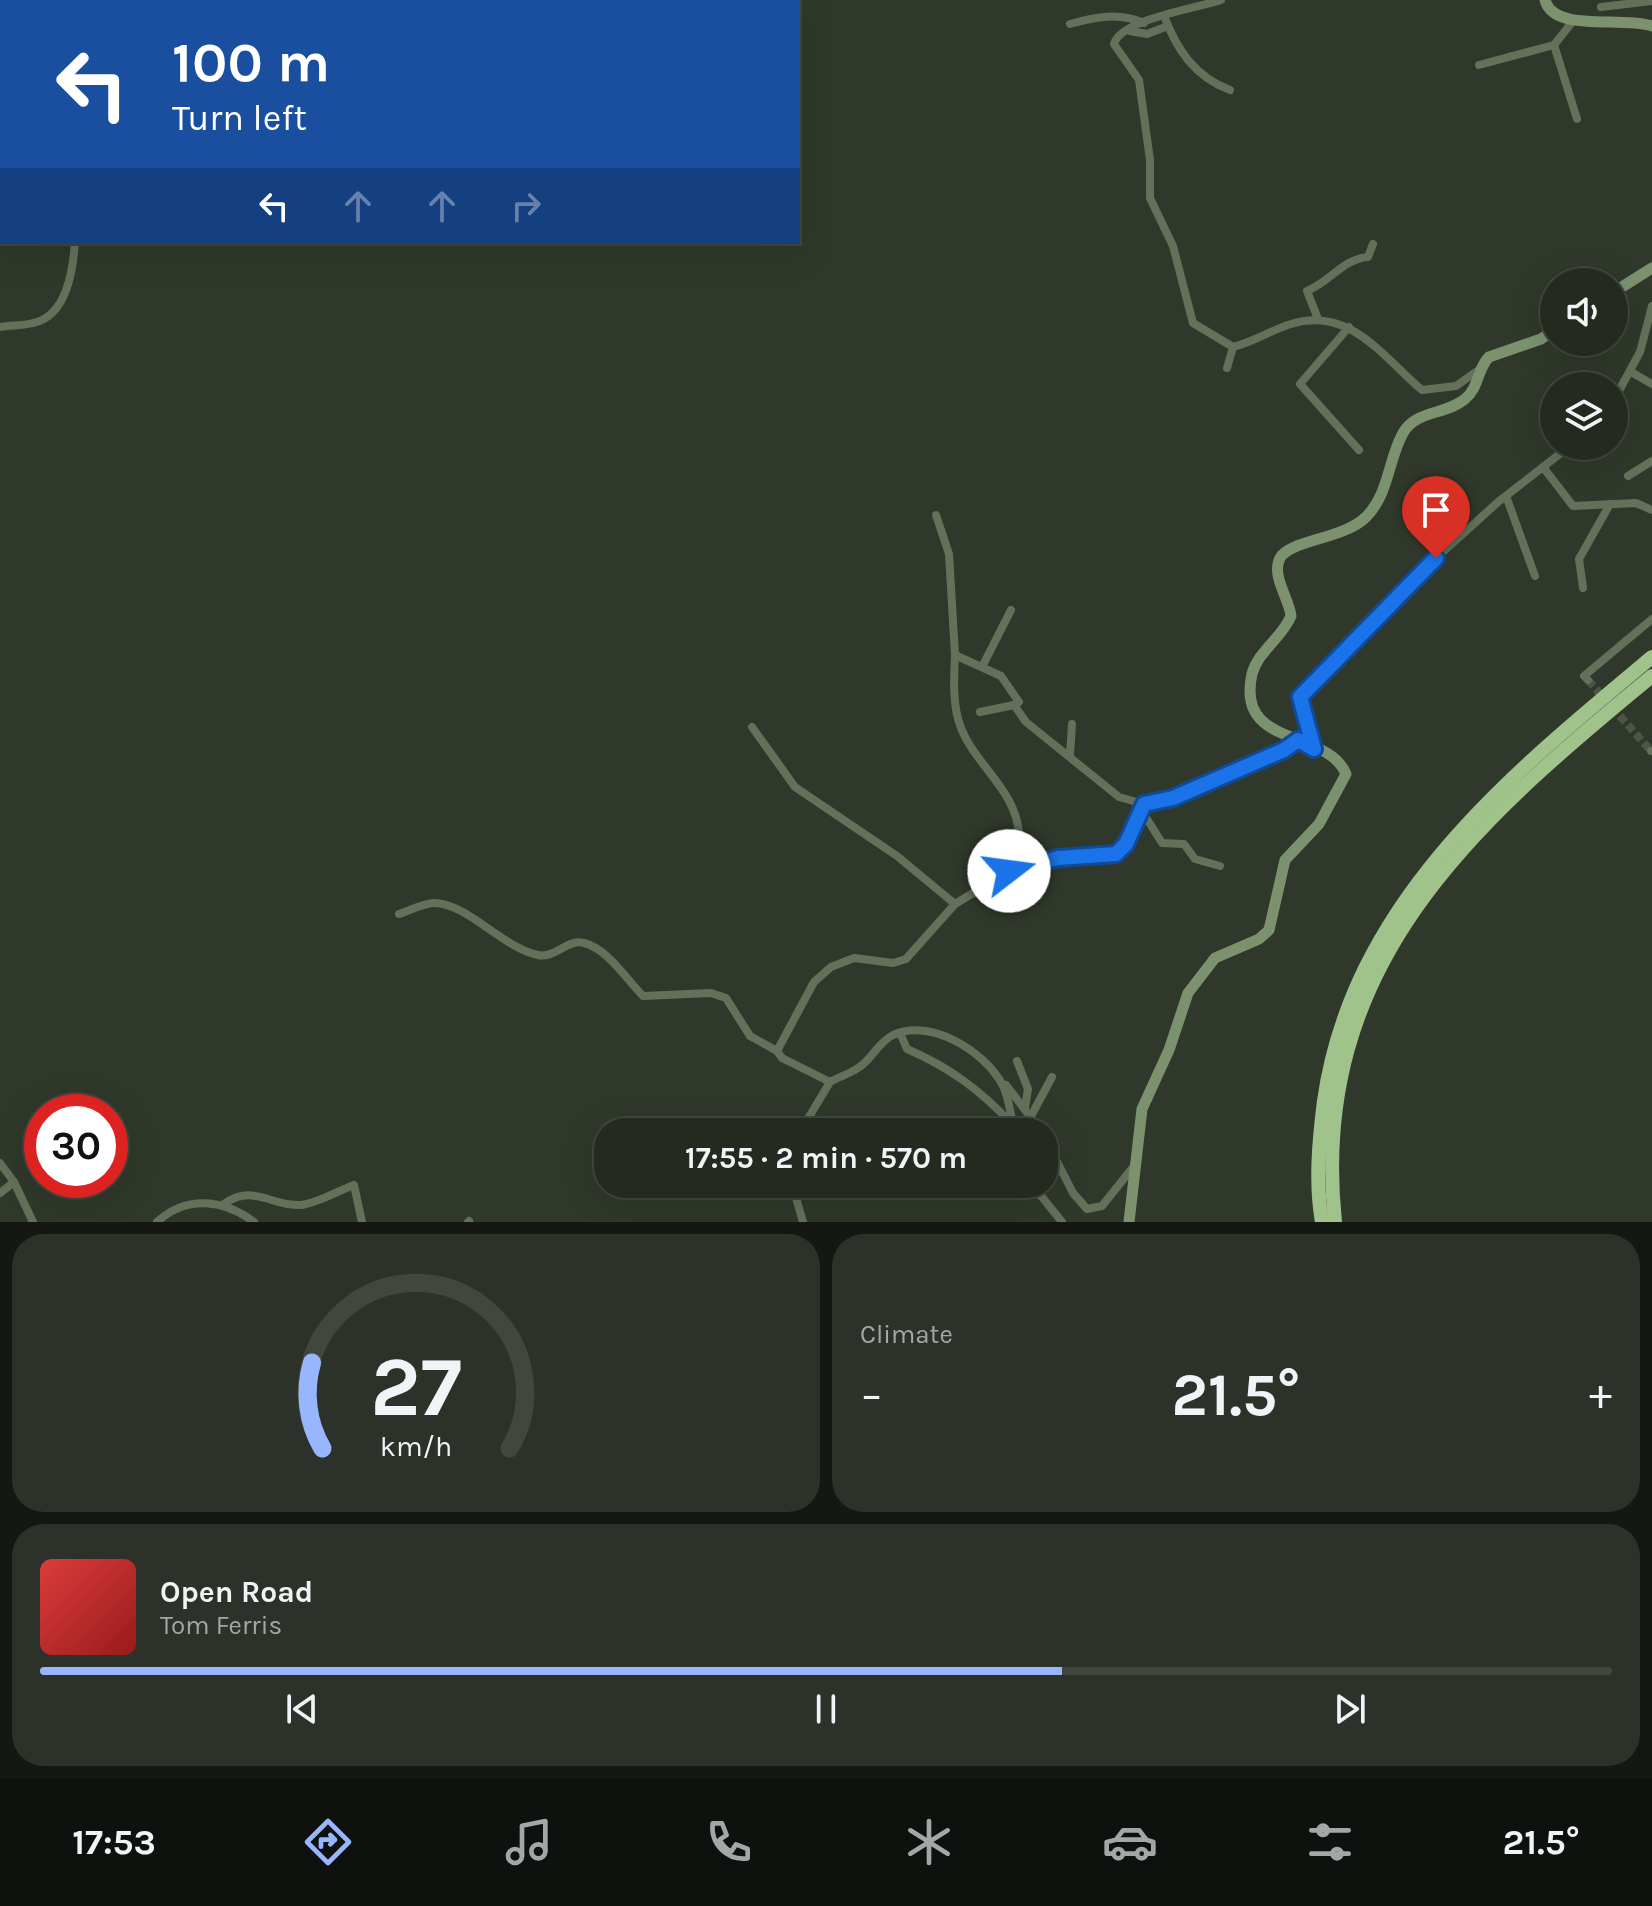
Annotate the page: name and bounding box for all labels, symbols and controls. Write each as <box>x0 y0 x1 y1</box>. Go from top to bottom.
text: 100 m <box>172 30 330 95</box>
icon: left <box>40 32 144 136</box>
text: Turn left <box>172 97 307 139</box>
icon: left <box>252 184 296 228</box>
icon: ahead <box>336 184 380 228</box>
icon: ahead <box>420 184 464 228</box>
icon: right <box>504 184 548 228</box>
map controls <box>1540 268 1628 460</box>
button: sound <box>1540 268 1628 356</box>
button: layers <box>1540 372 1628 460</box>
pin <box>1402 476 1470 558</box>
icon: arrive <box>1414 488 1458 532</box>
position arrow <box>967 829 1051 913</box>
speed limit sign: 30 <box>24 1094 128 1198</box>
text: 17:55 · 2 min · 570 m <box>685 1140 967 1176</box>
text: Climate <box>860 1319 953 1350</box>
text: 27 <box>370 1339 462 1436</box>
text: 21.5° <box>1172 1360 1300 1430</box>
text: − <box>860 1369 883 1420</box>
text: + <box>1589 1369 1612 1420</box>
text: km/h <box>380 1430 452 1463</box>
text: Open Road <box>160 1574 313 1610</box>
text: Tom Ferris <box>160 1610 282 1641</box>
icon: previous <box>280 1687 324 1731</box>
icon: pause <box>804 1687 848 1731</box>
icon: next <box>1328 1687 1372 1731</box>
icon: directions <box>300 1814 356 1870</box>
icon: music <box>501 1814 557 1870</box>
icon: phone <box>701 1814 757 1870</box>
icon: climate <box>901 1814 957 1870</box>
icon: car <box>1102 1814 1158 1870</box>
icon: filters <box>1302 1814 1358 1870</box>
text: 17:53 <box>72 1821 156 1863</box>
text: 21.5° <box>1502 1821 1580 1863</box>

